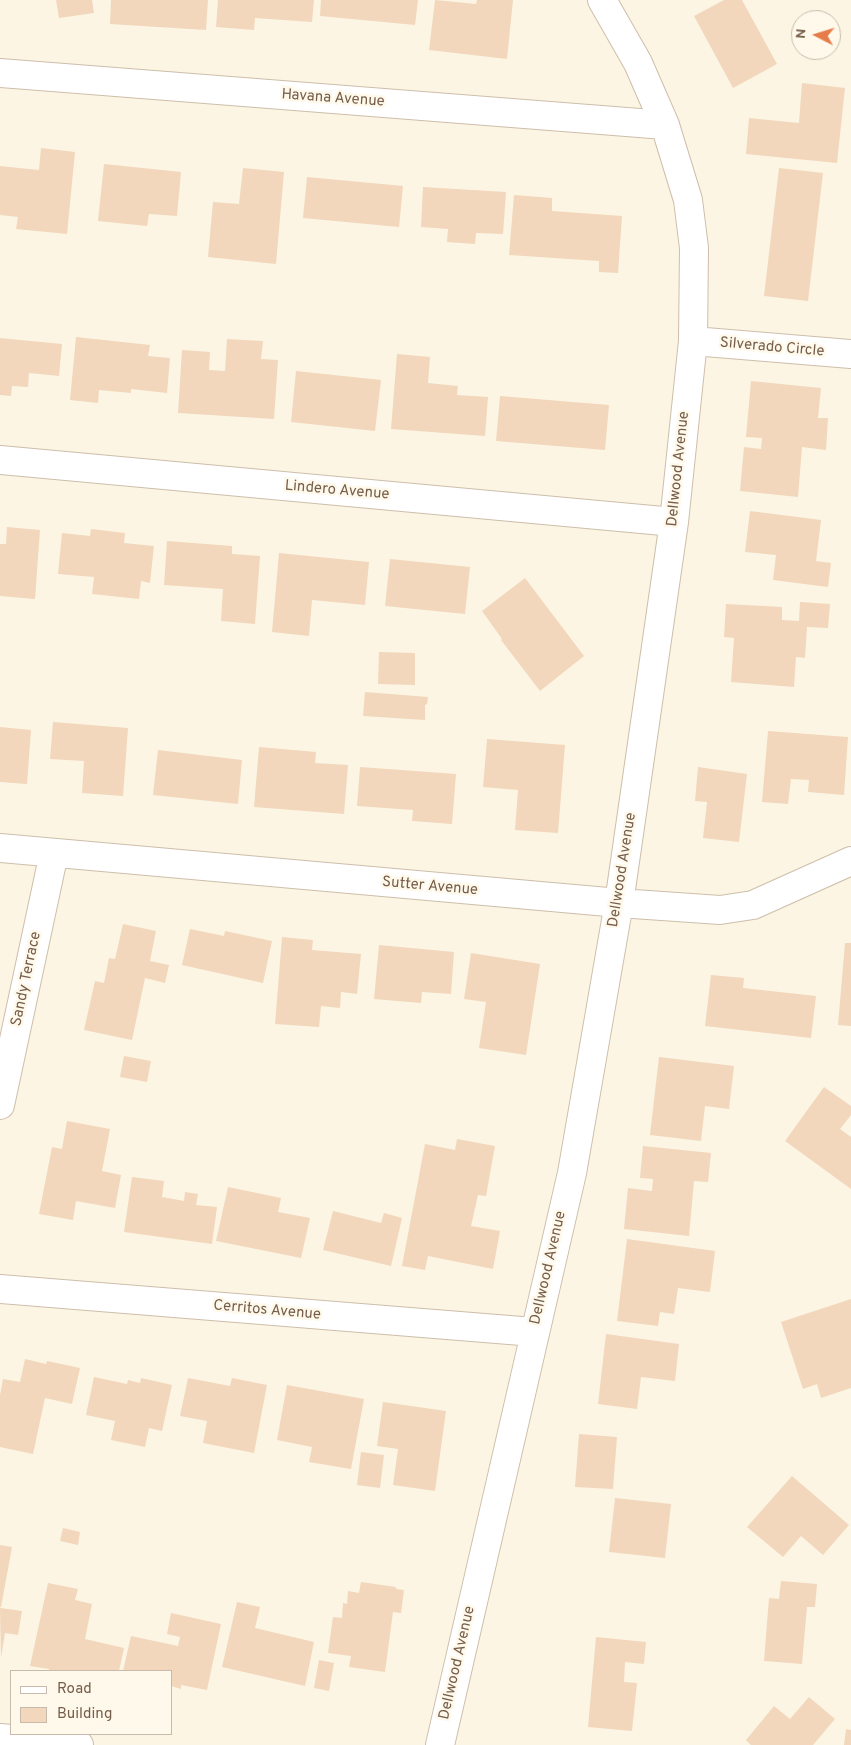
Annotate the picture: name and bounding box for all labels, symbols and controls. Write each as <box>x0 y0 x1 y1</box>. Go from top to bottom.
north arrow <box>791 10 841 60</box>
text: N <box>793 28 810 39</box>
street label: Havana Avenue <box>281 86 385 112</box>
street label: Silverado Circle <box>719 334 825 362</box>
street label: Dellwood Avenue <box>664 410 694 528</box>
street label: Lindero Avenue <box>284 477 390 505</box>
street label: Dellwood Avenue <box>605 811 641 929</box>
street label: Sutter Avenue <box>381 874 479 900</box>
street label: Sandy Terrace <box>8 930 46 1028</box>
street label: Dellwood Avenue <box>527 1210 571 1326</box>
street label: Cerritos Avenue <box>213 1297 321 1325</box>
street label: Dellwood Avenue <box>436 1605 480 1721</box>
legend <box>10 1670 172 1735</box>
text: Road <box>57 1680 92 1699</box>
text: Building <box>57 1705 112 1724</box>

